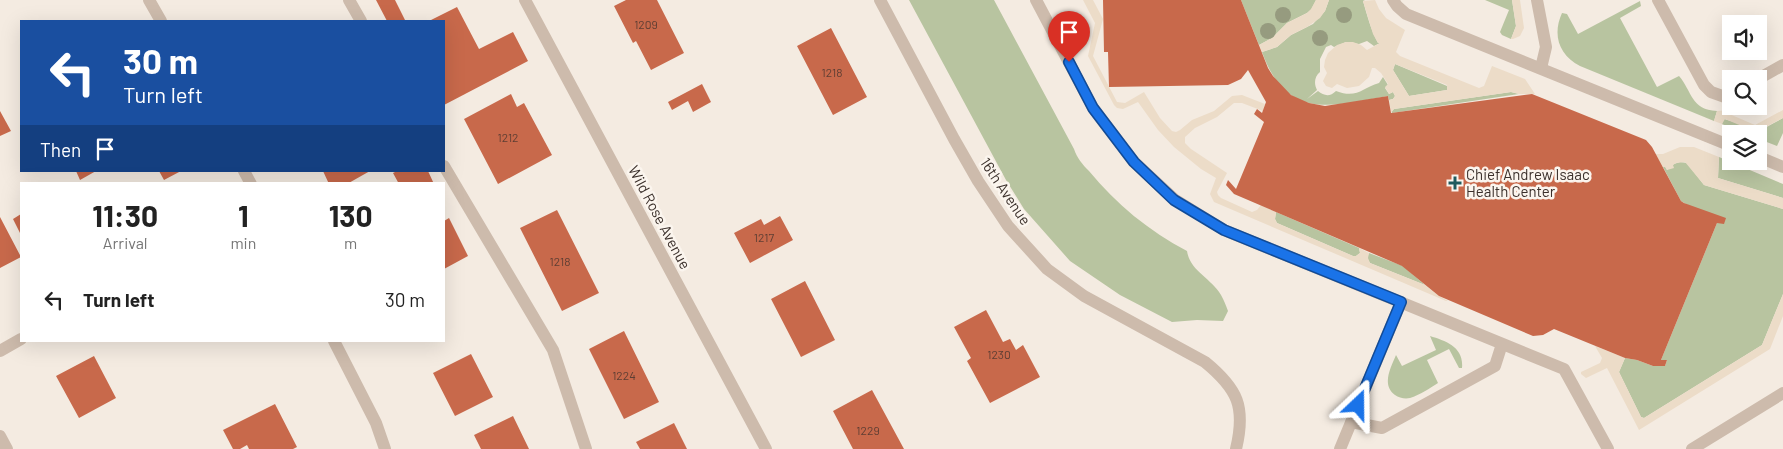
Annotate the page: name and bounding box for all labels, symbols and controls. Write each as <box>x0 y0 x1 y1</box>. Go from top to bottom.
pin <box>1048 11 1090 62</box>
map controls <box>1722 15 1767 170</box>
button: sound <box>1722 15 1767 60</box>
house number: 1209 <box>634 17 658 31</box>
icon: arrive <box>1055 18 1083 46</box>
text: 30 m <box>123 39 198 81</box>
icon: left <box>40 40 105 105</box>
house number: 1218 <box>822 65 842 79</box>
button: search <box>1722 70 1767 115</box>
text: Turn left <box>123 81 203 107</box>
button: layers <box>1722 125 1767 170</box>
house number: 1212 <box>497 130 519 144</box>
icon: arrive <box>91 135 119 163</box>
text: Then <box>40 138 81 161</box>
street label: 16th Avenue <box>977 154 1035 228</box>
street label: Wild Rose Avenue <box>625 162 695 272</box>
place label: Chief Andrew Isaac Health Center <box>1466 165 1590 200</box>
marker: Chief Andrew Isaac Health Center <box>1448 176 1462 190</box>
text: 11:30 <box>92 197 158 233</box>
text: 1 <box>238 197 249 233</box>
text: 130 <box>329 197 373 233</box>
house number: 1217 <box>754 230 774 244</box>
text: Arrival <box>103 233 148 252</box>
text: min <box>230 233 256 252</box>
text: m <box>344 233 357 252</box>
house number: 1218 <box>550 254 570 268</box>
icon: left <box>40 286 68 314</box>
text: Turn left <box>83 288 154 311</box>
text: 30 m <box>385 288 425 311</box>
house number: 1230 <box>987 347 1011 361</box>
house number: 1224 <box>612 368 636 382</box>
position arrow <box>1331 378 1383 430</box>
house number: 1229 <box>856 423 880 437</box>

